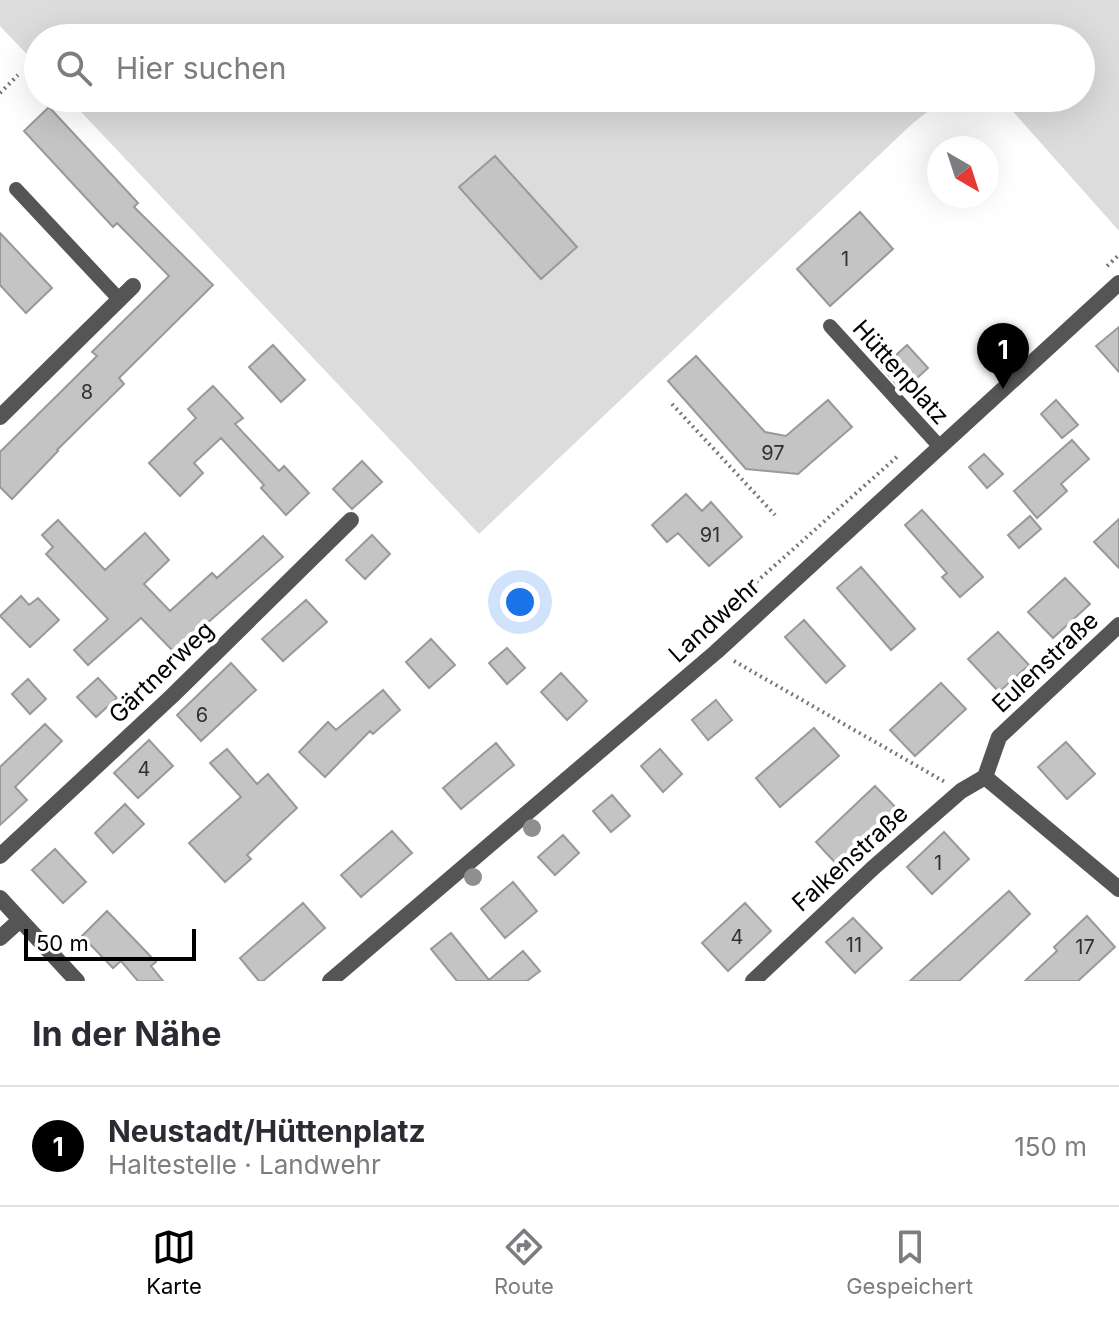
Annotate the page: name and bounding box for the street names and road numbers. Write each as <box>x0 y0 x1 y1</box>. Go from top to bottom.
street label: Hüttenplatz <box>847 314 955 430</box>
street label: Landwehr <box>663 572 765 668</box>
street label: Eulenstraße <box>986 606 1104 718</box>
street label: Gärtnerweg <box>103 615 219 729</box>
street label: Falkenstraße <box>786 799 914 917</box>

